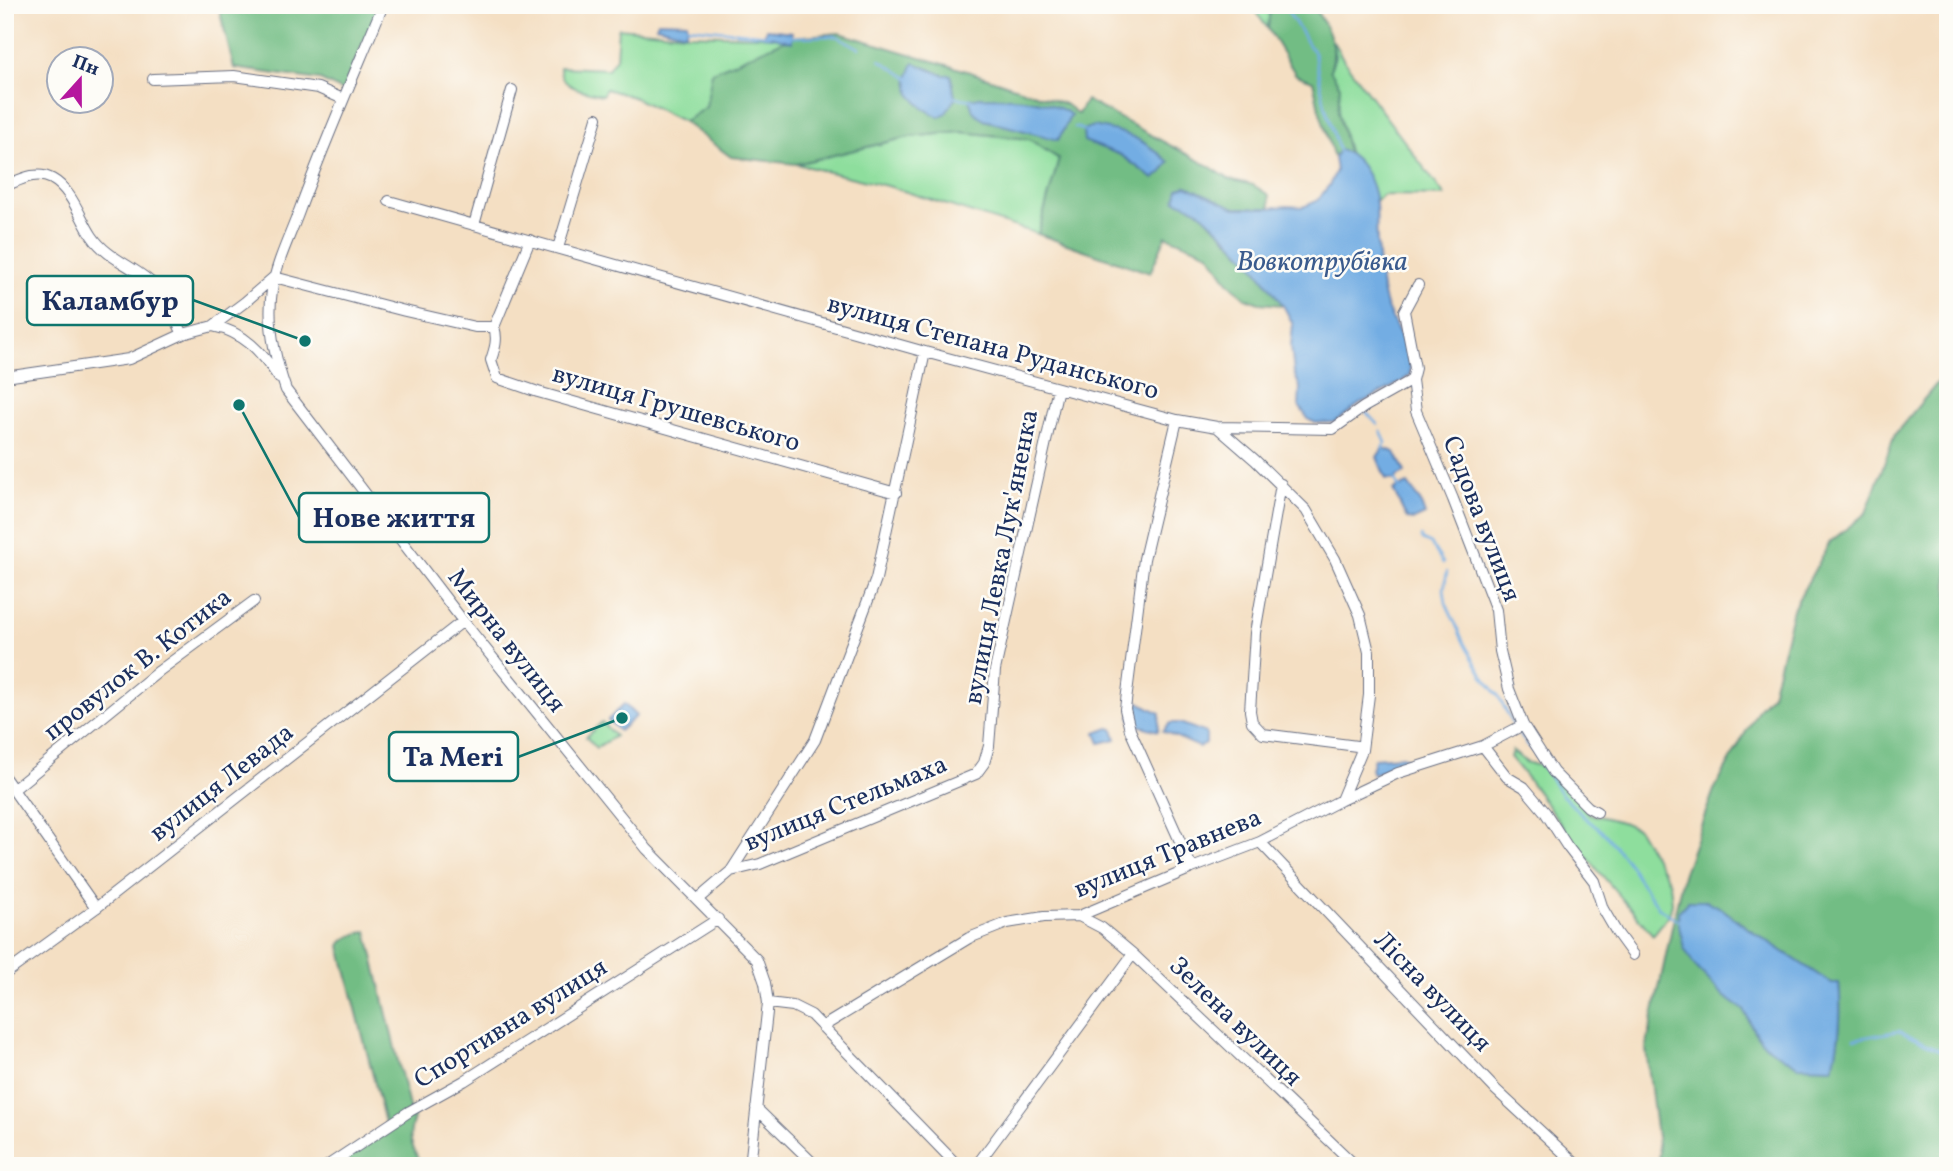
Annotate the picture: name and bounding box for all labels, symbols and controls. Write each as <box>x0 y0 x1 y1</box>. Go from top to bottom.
north arrow <box>46 46 116 116</box>
text: Пн <box>68 49 103 83</box>
water label: Вовкотрубівка <box>1236 243 1408 282</box>
callout: Каламбур <box>27 276 193 325</box>
text: Каламбур <box>41 283 179 322</box>
street label: вулиця Степана Руданського <box>823 286 1163 410</box>
street label: вулиця Грушевського <box>548 356 804 462</box>
street label: вулиця Левка Лук'яненка <box>956 407 1048 707</box>
street label: Садова вулиця <box>1433 431 1529 607</box>
callout: Нове життя <box>299 493 489 542</box>
text: Нове життя <box>313 500 475 539</box>
street label: Мирна вулиця <box>438 561 574 721</box>
street label: провулок В. Котика <box>36 580 240 750</box>
street label: вулиця Левада <box>142 715 302 851</box>
callout: Ta Meri <box>389 732 518 781</box>
text: Ta Meri <box>402 739 504 778</box>
street label: вулиця Стельмаха <box>739 747 953 861</box>
street label: вулиця Травнева <box>1069 800 1267 908</box>
street label: Лісна вулиця <box>1365 923 1499 1061</box>
street label: Зелена вулиця <box>1160 949 1310 1095</box>
street label: Спортивна вулиця <box>407 950 615 1098</box>

